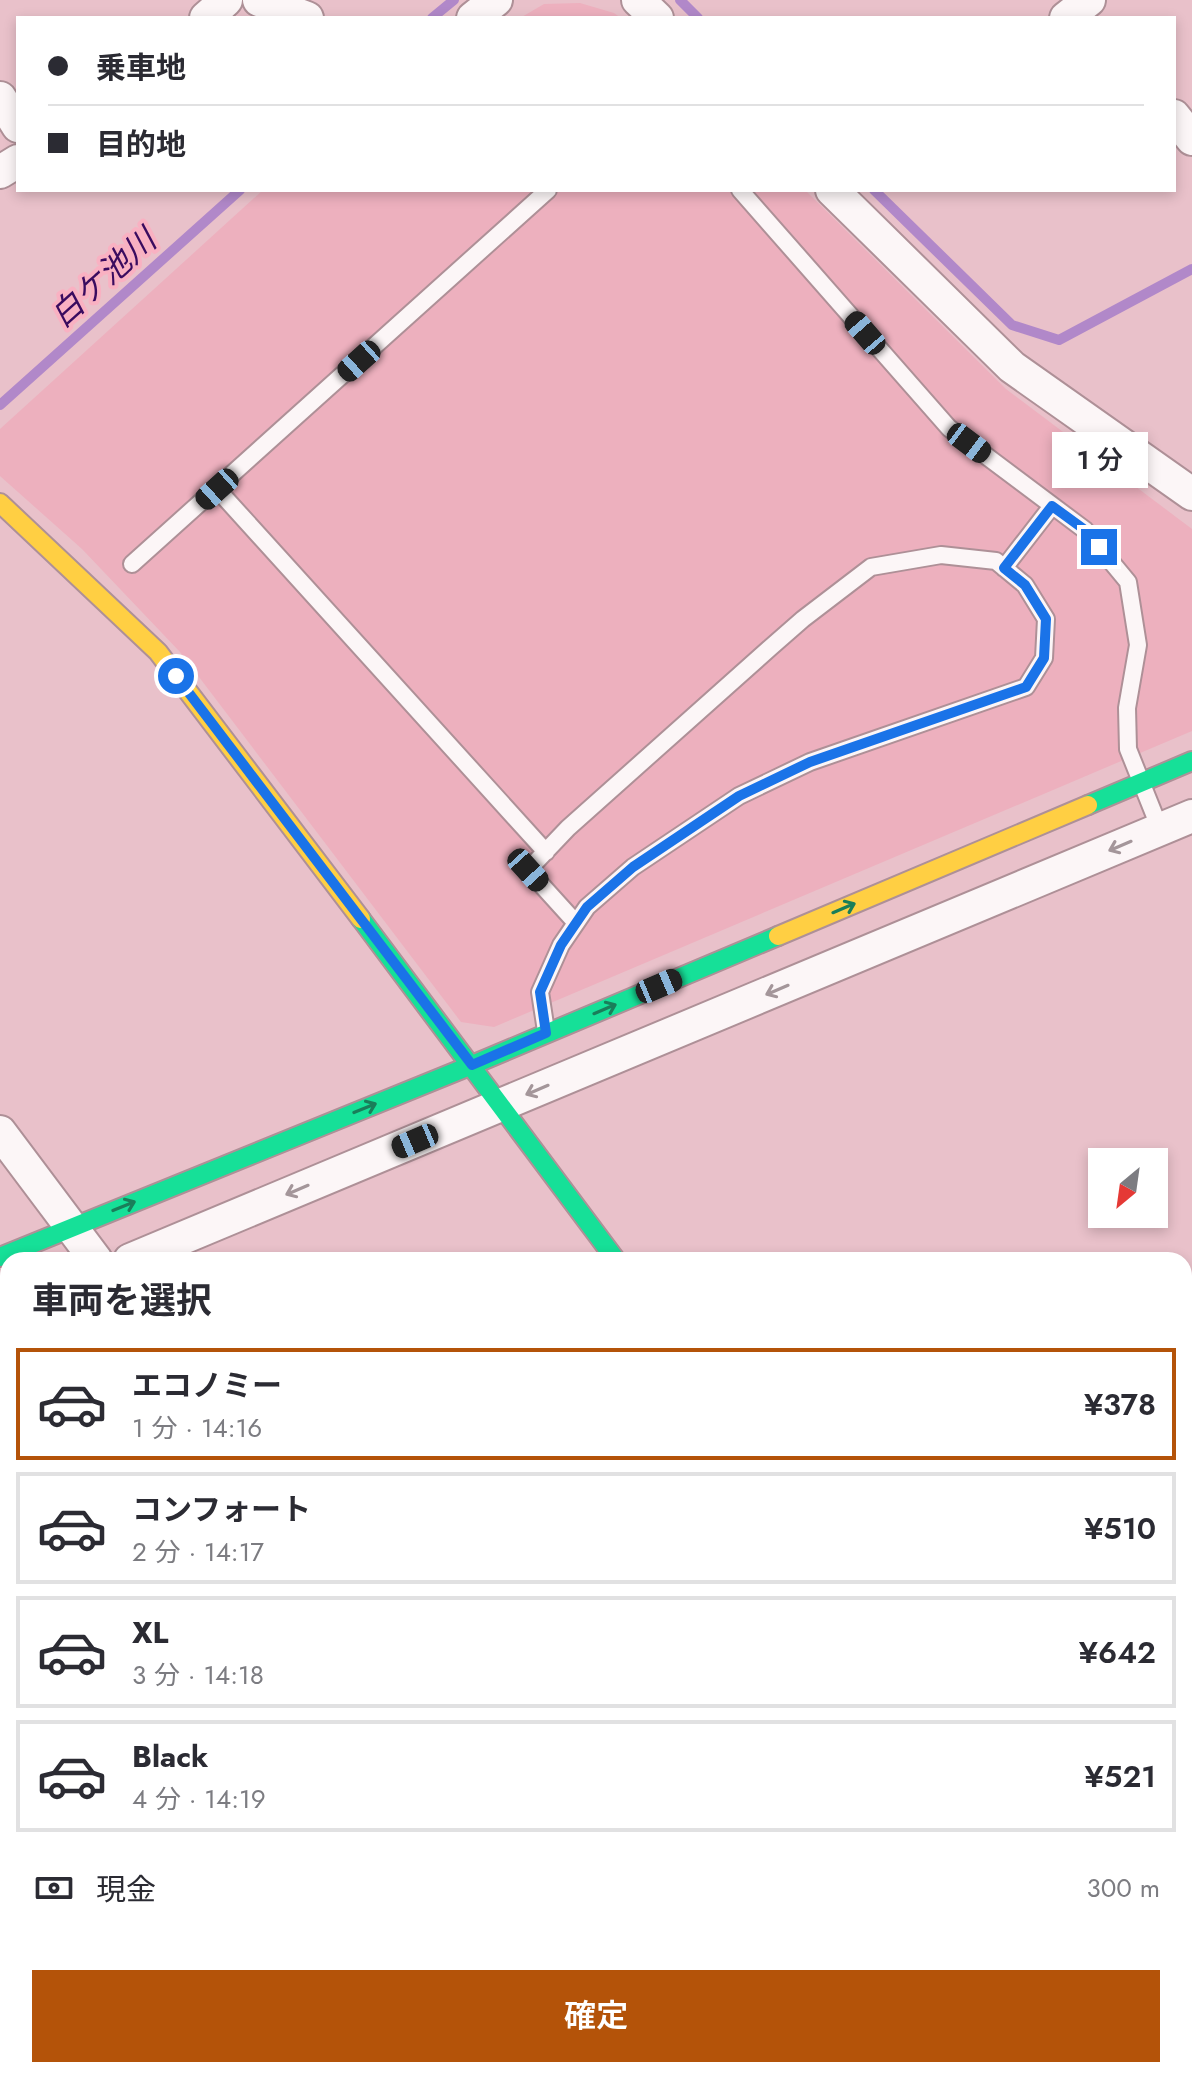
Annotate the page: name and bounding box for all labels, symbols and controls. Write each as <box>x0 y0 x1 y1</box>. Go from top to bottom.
text: 乗車地 <box>96 46 186 89</box>
text: 目的地 <box>96 123 186 166</box>
water label: 白ケ池川 <box>40 216 168 338</box>
car <box>840 307 890 359</box>
car <box>333 336 385 386</box>
car <box>943 419 995 467</box>
callout: 1 分 <box>1051 431 1147 487</box>
text: 1 分 <box>1077 441 1123 479</box>
car <box>191 464 243 514</box>
route end <box>1081 529 1117 565</box>
route start <box>158 658 194 694</box>
one-way arrow <box>1108 839 1133 854</box>
car <box>503 844 553 896</box>
one-way arrow <box>832 899 856 914</box>
car <box>632 966 686 1006</box>
one-way arrow <box>765 983 790 998</box>
one-way arrow <box>592 1000 617 1015</box>
one-way arrow <box>525 1084 550 1098</box>
one-way arrow <box>352 1100 377 1115</box>
car <box>388 1121 442 1161</box>
north arrow <box>1088 1148 1168 1228</box>
map controls <box>1088 1148 1168 1228</box>
one-way arrow <box>285 1184 310 1199</box>
one-way arrow <box>111 1198 136 1213</box>
text: 車両を選択 <box>32 1274 212 1326</box>
text: エコノミー <box>132 1364 282 1407</box>
icon: car <box>36 1368 108 1440</box>
text: ¥378 <box>1084 1383 1156 1426</box>
text: 1 分 · 14:16 <box>132 1409 262 1447</box>
text: コンフォート <box>132 1488 311 1531</box>
icon: car <box>36 1492 108 1564</box>
text: ¥510 <box>1084 1507 1156 1550</box>
text: 2 分 · 14:17 <box>132 1533 264 1571</box>
text: XL <box>132 1611 168 1654</box>
icon: car <box>36 1616 108 1688</box>
text: ¥642 <box>1079 1631 1156 1674</box>
text: 3 分 · 14:18 <box>132 1656 264 1694</box>
text: Black <box>132 1735 208 1778</box>
icon: car <box>36 1740 108 1812</box>
text: ¥521 <box>1085 1755 1156 1798</box>
text: 4 分 · 14:19 <box>132 1780 266 1818</box>
icon: cash <box>32 1866 76 1910</box>
text: 現金 <box>96 1868 156 1911</box>
text: 300 m <box>1087 1869 1160 1907</box>
button: 確定 <box>32 1970 1160 2062</box>

